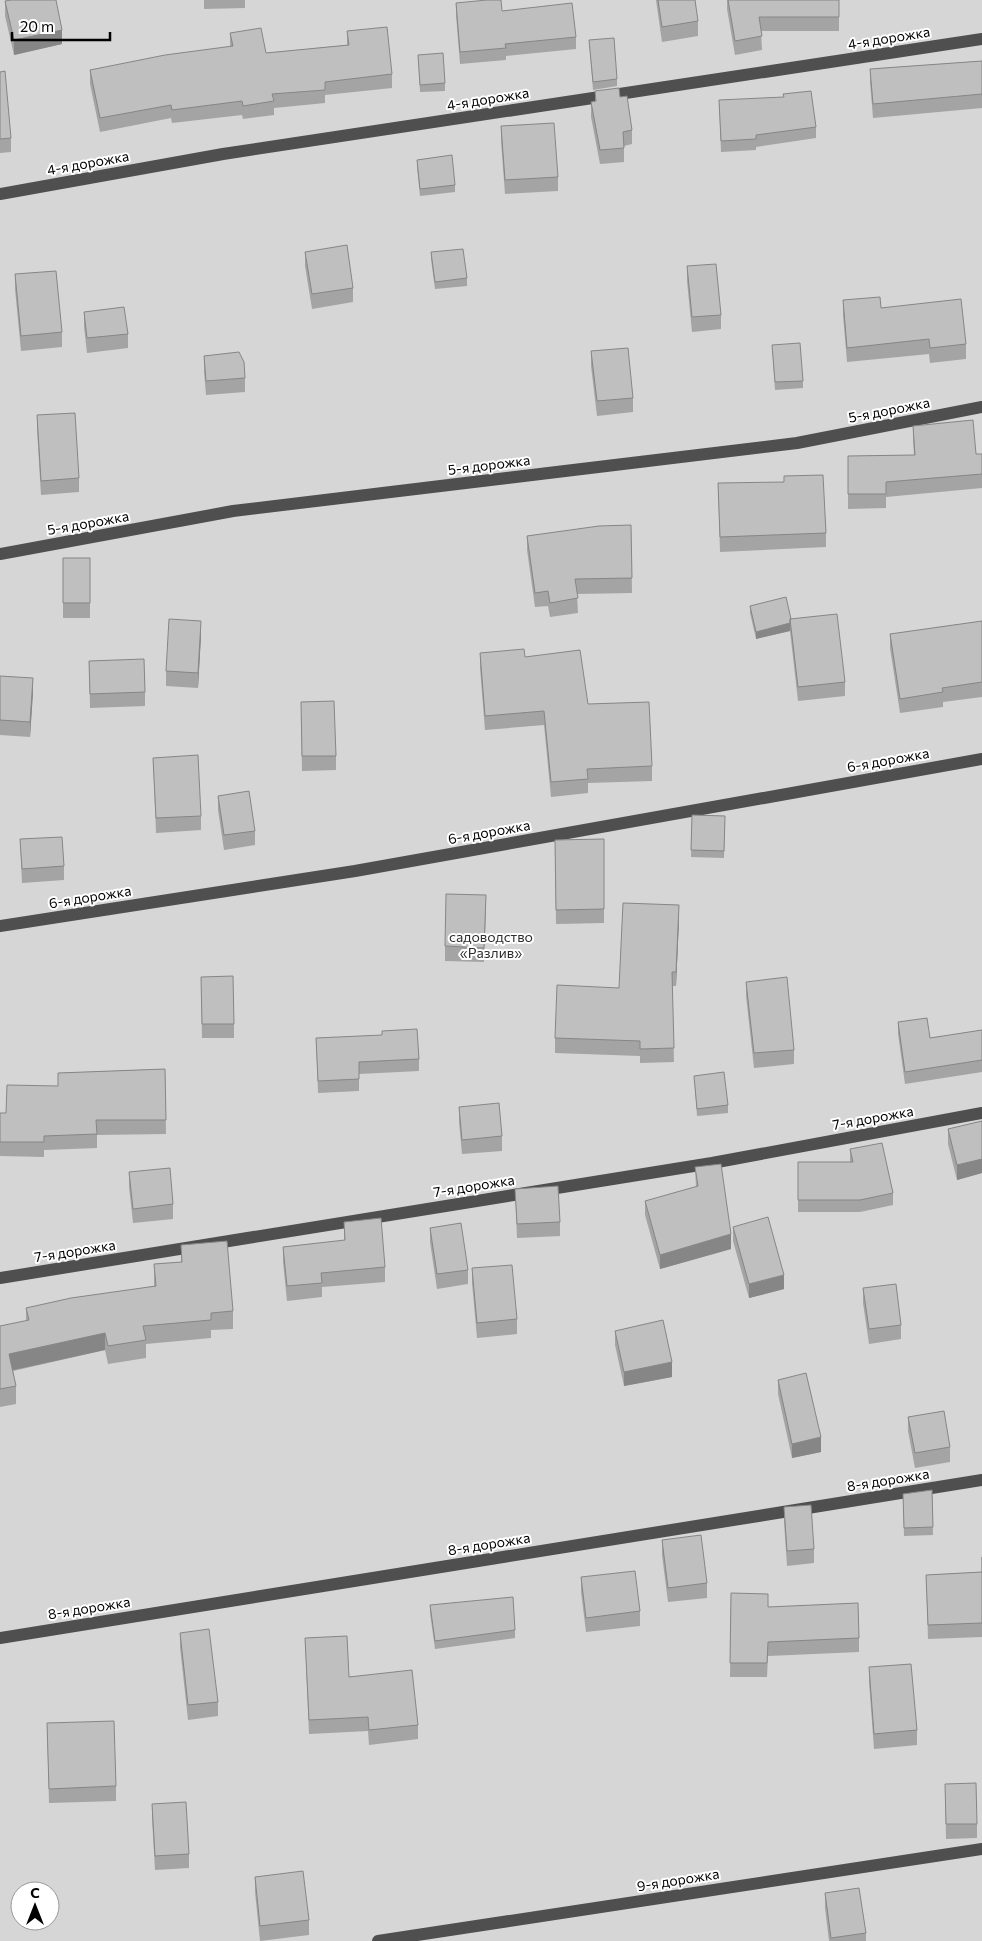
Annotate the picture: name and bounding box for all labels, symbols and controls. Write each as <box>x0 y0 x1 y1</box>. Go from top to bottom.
scale bar <box>12 10 110 42</box>
text: 20 m <box>20 17 54 35</box>
street label: 4-я дорожка <box>847 23 931 52</box>
street label: 4-я дорожка <box>446 84 530 113</box>
street label: 4-я дорожка <box>46 147 130 178</box>
street label: 5-я дорожка <box>847 393 931 426</box>
street label: 5-я дорожка <box>447 451 531 478</box>
street label: 5-я дорожка <box>46 507 130 538</box>
street label: 6-я дорожка <box>846 744 930 775</box>
street label: 6-я дорожка <box>447 816 531 847</box>
street label: 6-я дорожка <box>48 882 132 911</box>
park label: садоводство «Разлив» <box>449 928 533 961</box>
street label: 7-я дорожка <box>831 1102 915 1133</box>
street label: 7-я дорожка <box>432 1171 516 1200</box>
street label: 7-я дорожка <box>33 1236 117 1265</box>
street label: 8-я дорожка <box>846 1465 930 1494</box>
street label: 8-я дорожка <box>447 1529 531 1558</box>
street label: 8-я дорожка <box>47 1593 131 1622</box>
street label: 9-я дорожка <box>636 1865 720 1894</box>
north arrow <box>10 1881 60 1931</box>
text: С <box>30 1884 40 1901</box>

